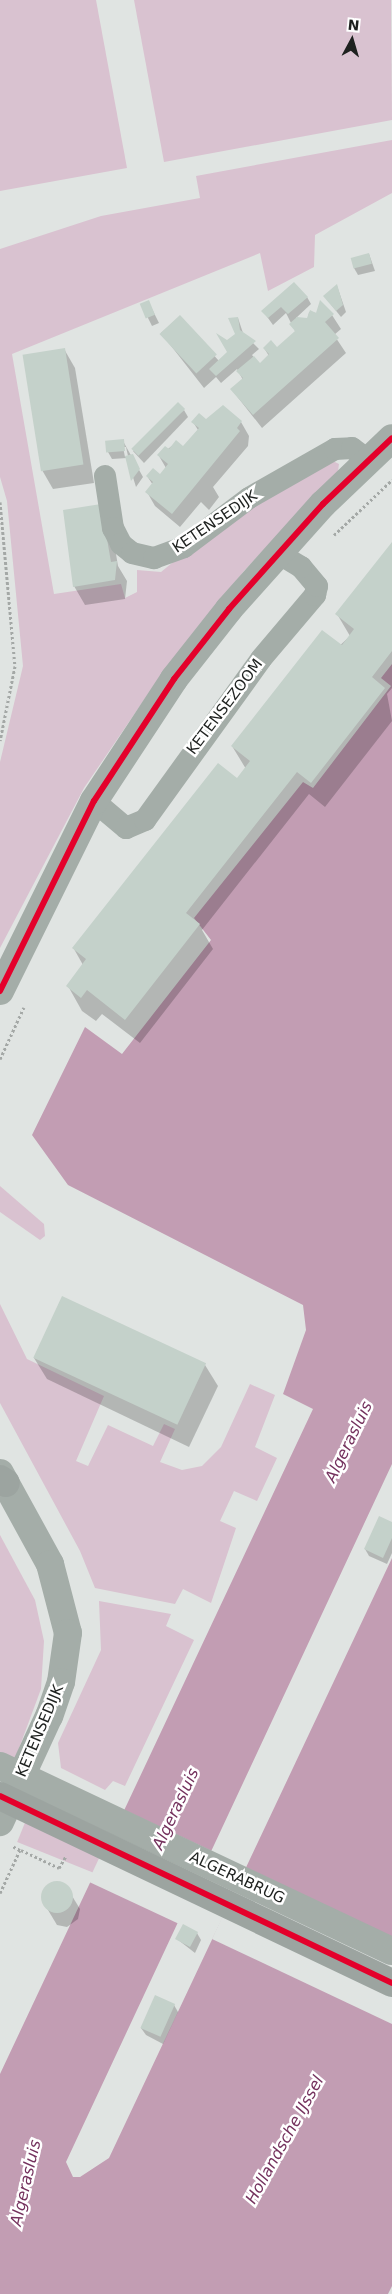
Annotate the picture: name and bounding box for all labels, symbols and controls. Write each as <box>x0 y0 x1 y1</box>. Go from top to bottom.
north arrow <box>327 15 377 65</box>
text: N <box>347 17 360 34</box>
street label: KETENSEDIJK <box>169 487 261 557</box>
street label: KETENSEZOOM <box>183 656 267 758</box>
water label: Algerasluis <box>321 1398 377 1486</box>
street label: KETENSEDIJK <box>12 1682 68 1780</box>
water label: Algerasluis <box>149 1765 203 1853</box>
street label: ALGERABRUG <box>186 1848 288 1908</box>
water label: Hollandsche IJssel <box>242 2073 328 2207</box>
water label: Algerasluis <box>7 2138 45 2228</box>

